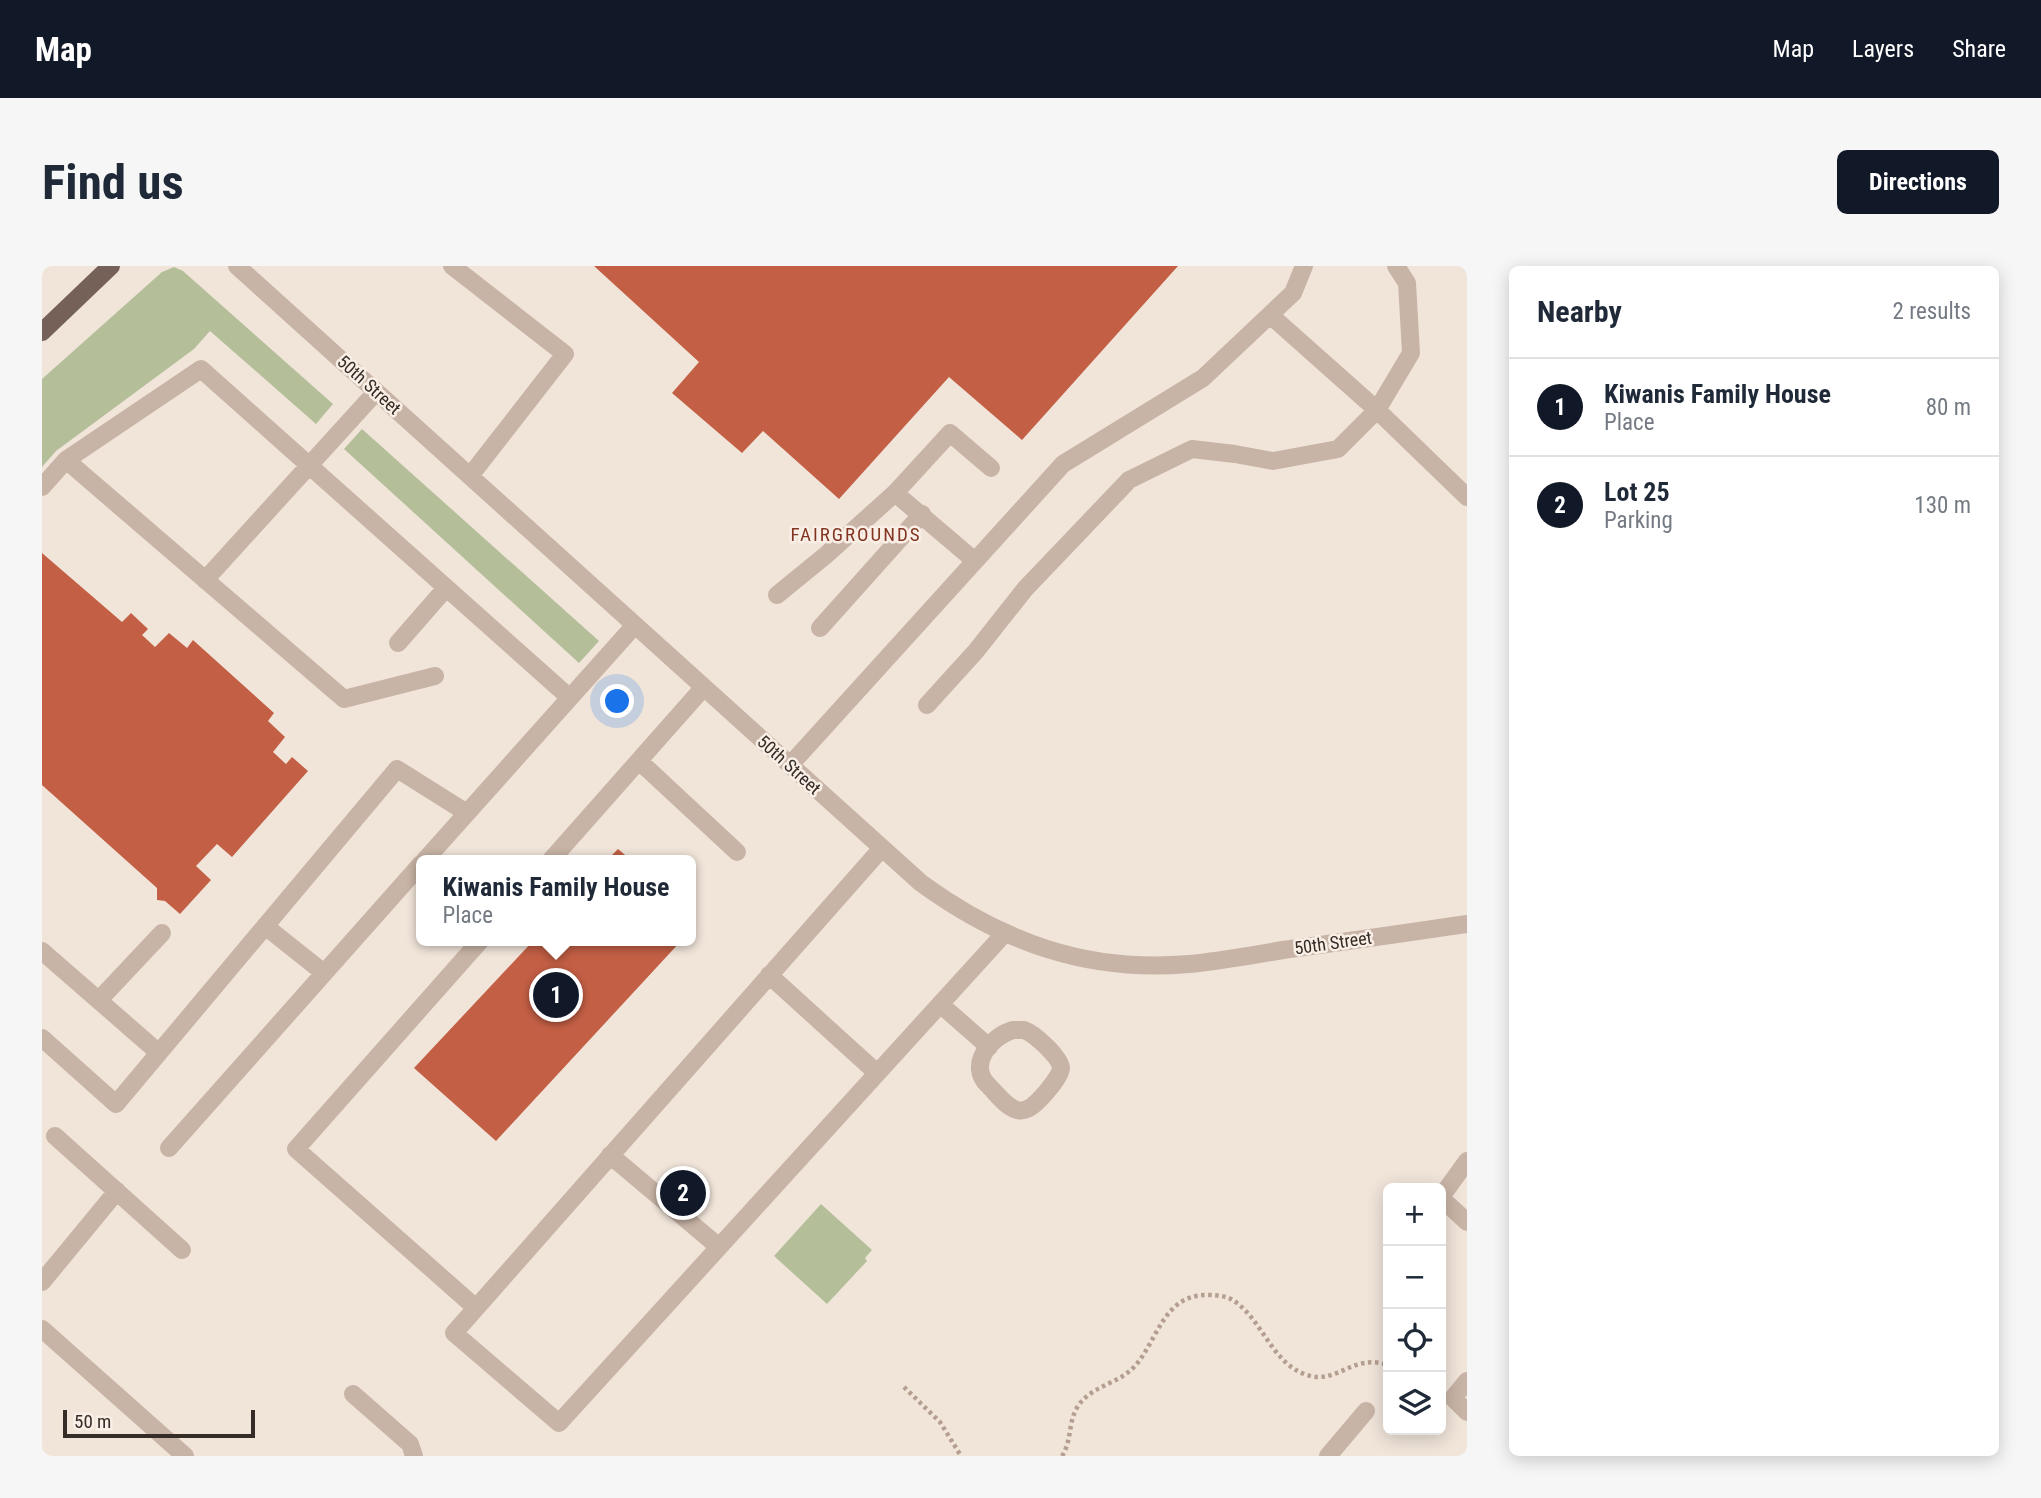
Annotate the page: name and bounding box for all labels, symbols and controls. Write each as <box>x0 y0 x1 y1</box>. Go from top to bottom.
text: Map <box>35 30 92 69</box>
text: Map <box>1773 35 1814 63</box>
text: Layers <box>1852 35 1914 63</box>
text: Share <box>1952 35 2006 63</box>
button: Directions <box>1837 150 1999 214</box>
text: Find us <box>42 154 184 211</box>
text: Nearby <box>1537 294 1622 329</box>
text: 2 results <box>1893 298 1971 325</box>
street label: 50th Street <box>333 351 405 419</box>
text: Kiwanis Family House <box>1604 379 1831 409</box>
text: 1 <box>1554 394 1566 421</box>
text: 80 m <box>1926 394 1971 421</box>
text: Place <box>1604 409 1654 436</box>
text: Lot 25 <box>1604 477 1670 507</box>
text: 2 <box>1554 492 1566 519</box>
text: 130 m <box>1914 492 1971 519</box>
text: Parking <box>1604 507 1673 534</box>
district label: FAIRGROUNDS <box>790 523 922 546</box>
your location <box>600 684 634 718</box>
street label: 50th Street <box>753 731 825 799</box>
popup <box>416 855 696 946</box>
text: Kiwanis Family House <box>443 872 669 902</box>
text: Place <box>443 902 493 929</box>
street label: 50th Street <box>1293 927 1373 958</box>
pin: 1 <box>533 969 579 1021</box>
pin: 2 <box>660 1167 706 1219</box>
map controls <box>1383 1183 1446 1435</box>
button: + <box>1383 1183 1446 1246</box>
button: − <box>1383 1246 1446 1309</box>
button: locate <box>1383 1309 1446 1372</box>
button: layers <box>1383 1372 1446 1435</box>
scale bar <box>63 1407 256 1439</box>
text: 50 m <box>74 1410 111 1433</box>

